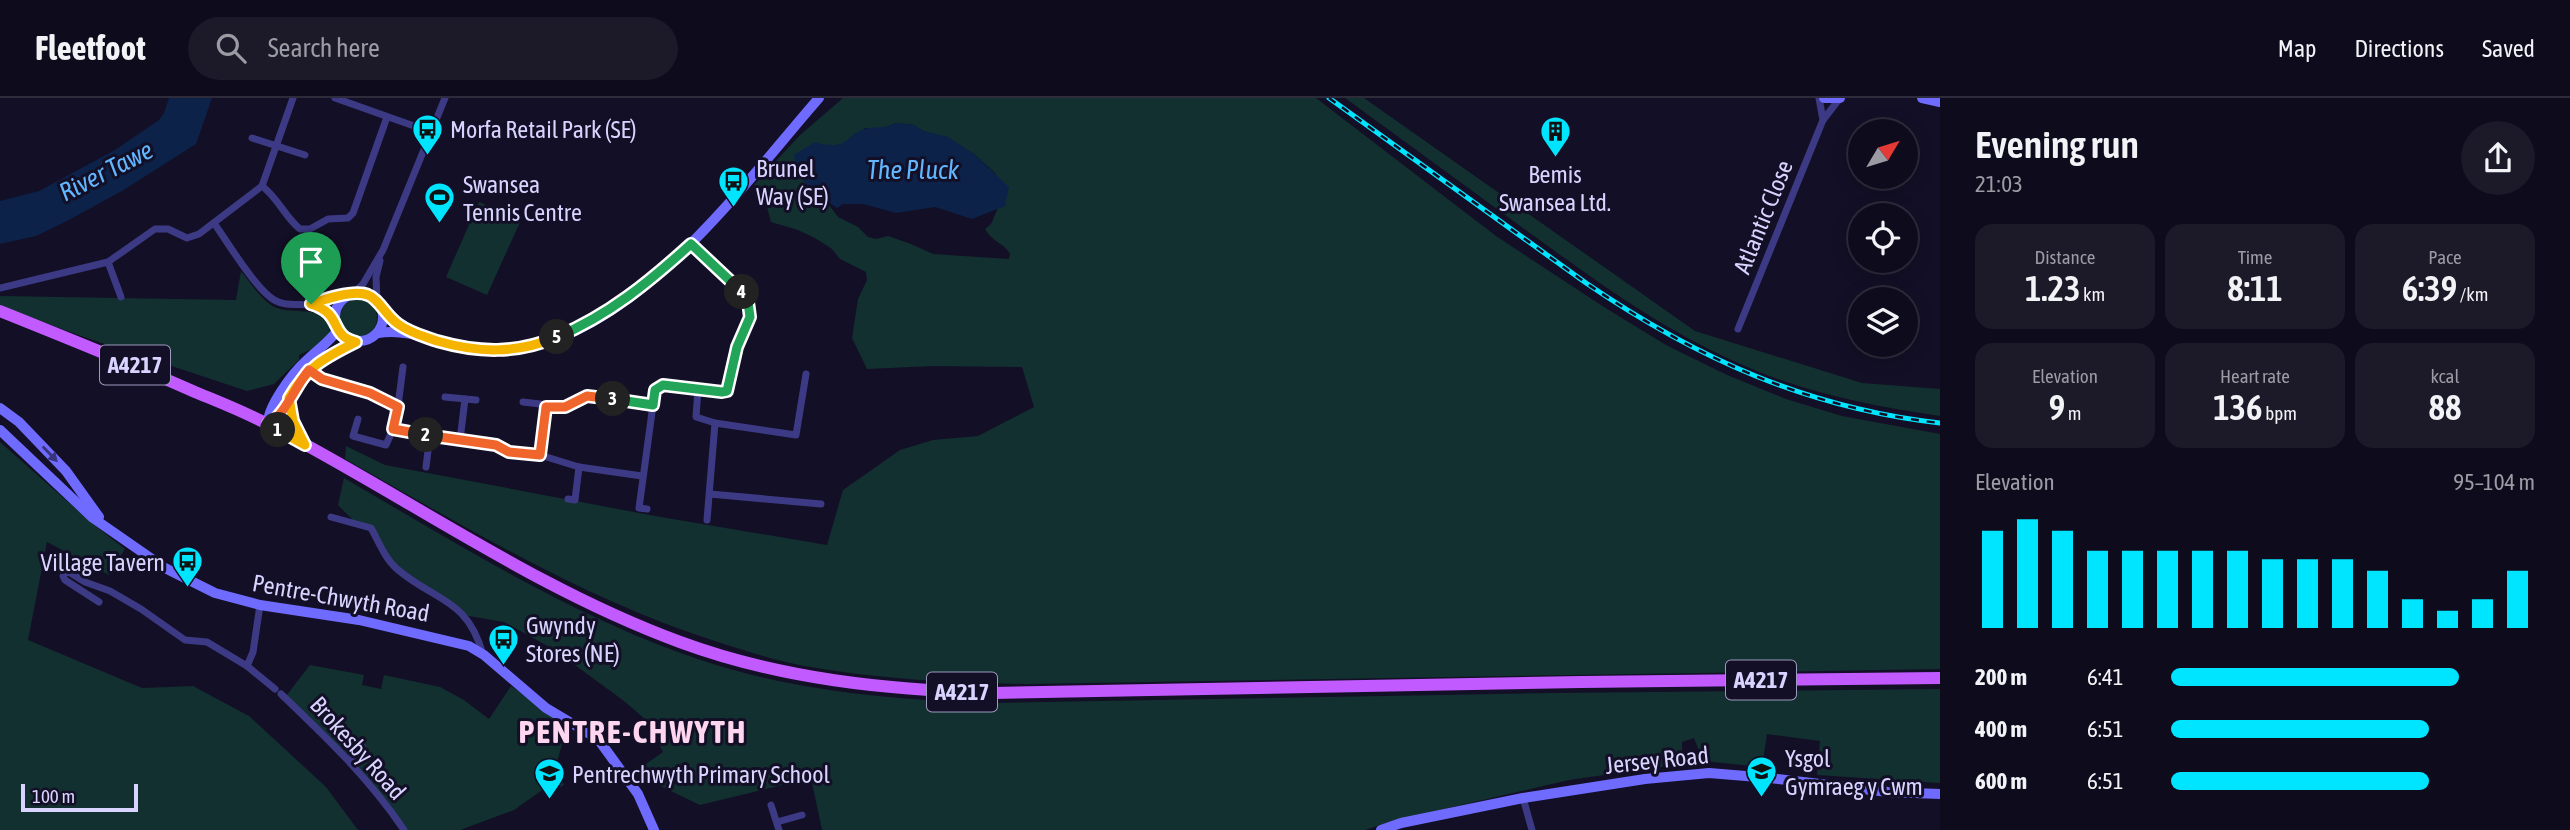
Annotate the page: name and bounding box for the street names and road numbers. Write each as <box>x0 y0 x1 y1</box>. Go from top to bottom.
street label: Atlantic Close <box>1728 156 1798 278</box>
road number: A4217 <box>100 346 170 384</box>
street label: Pentre-Chwyth Road <box>250 569 432 627</box>
road number: A4217 <box>1726 660 1796 700</box>
road number: A4217 <box>927 672 997 712</box>
street label: Brokesby Road <box>305 691 411 805</box>
street label: Jersey Road <box>1604 741 1710 779</box>

